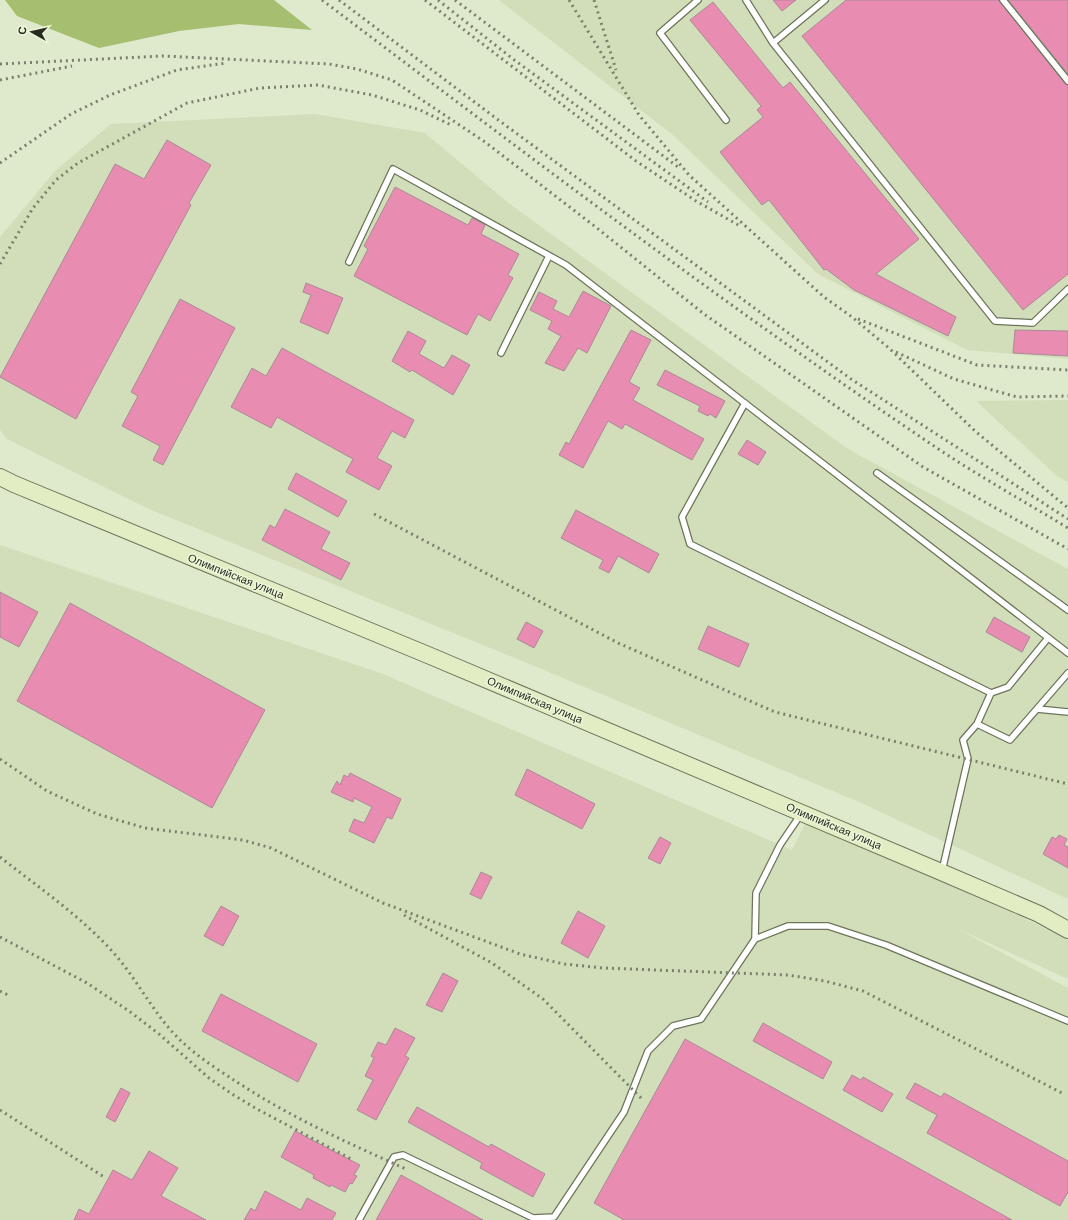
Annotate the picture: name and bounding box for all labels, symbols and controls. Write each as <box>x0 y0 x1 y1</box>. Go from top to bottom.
north arrow <box>12 12 52 52</box>
text: С <box>16 26 29 35</box>
street label: Олимпийская улица <box>186 551 287 601</box>
street label: Олимпийская улица <box>485 674 585 726</box>
street label: Олимпийская улица <box>784 800 884 852</box>

